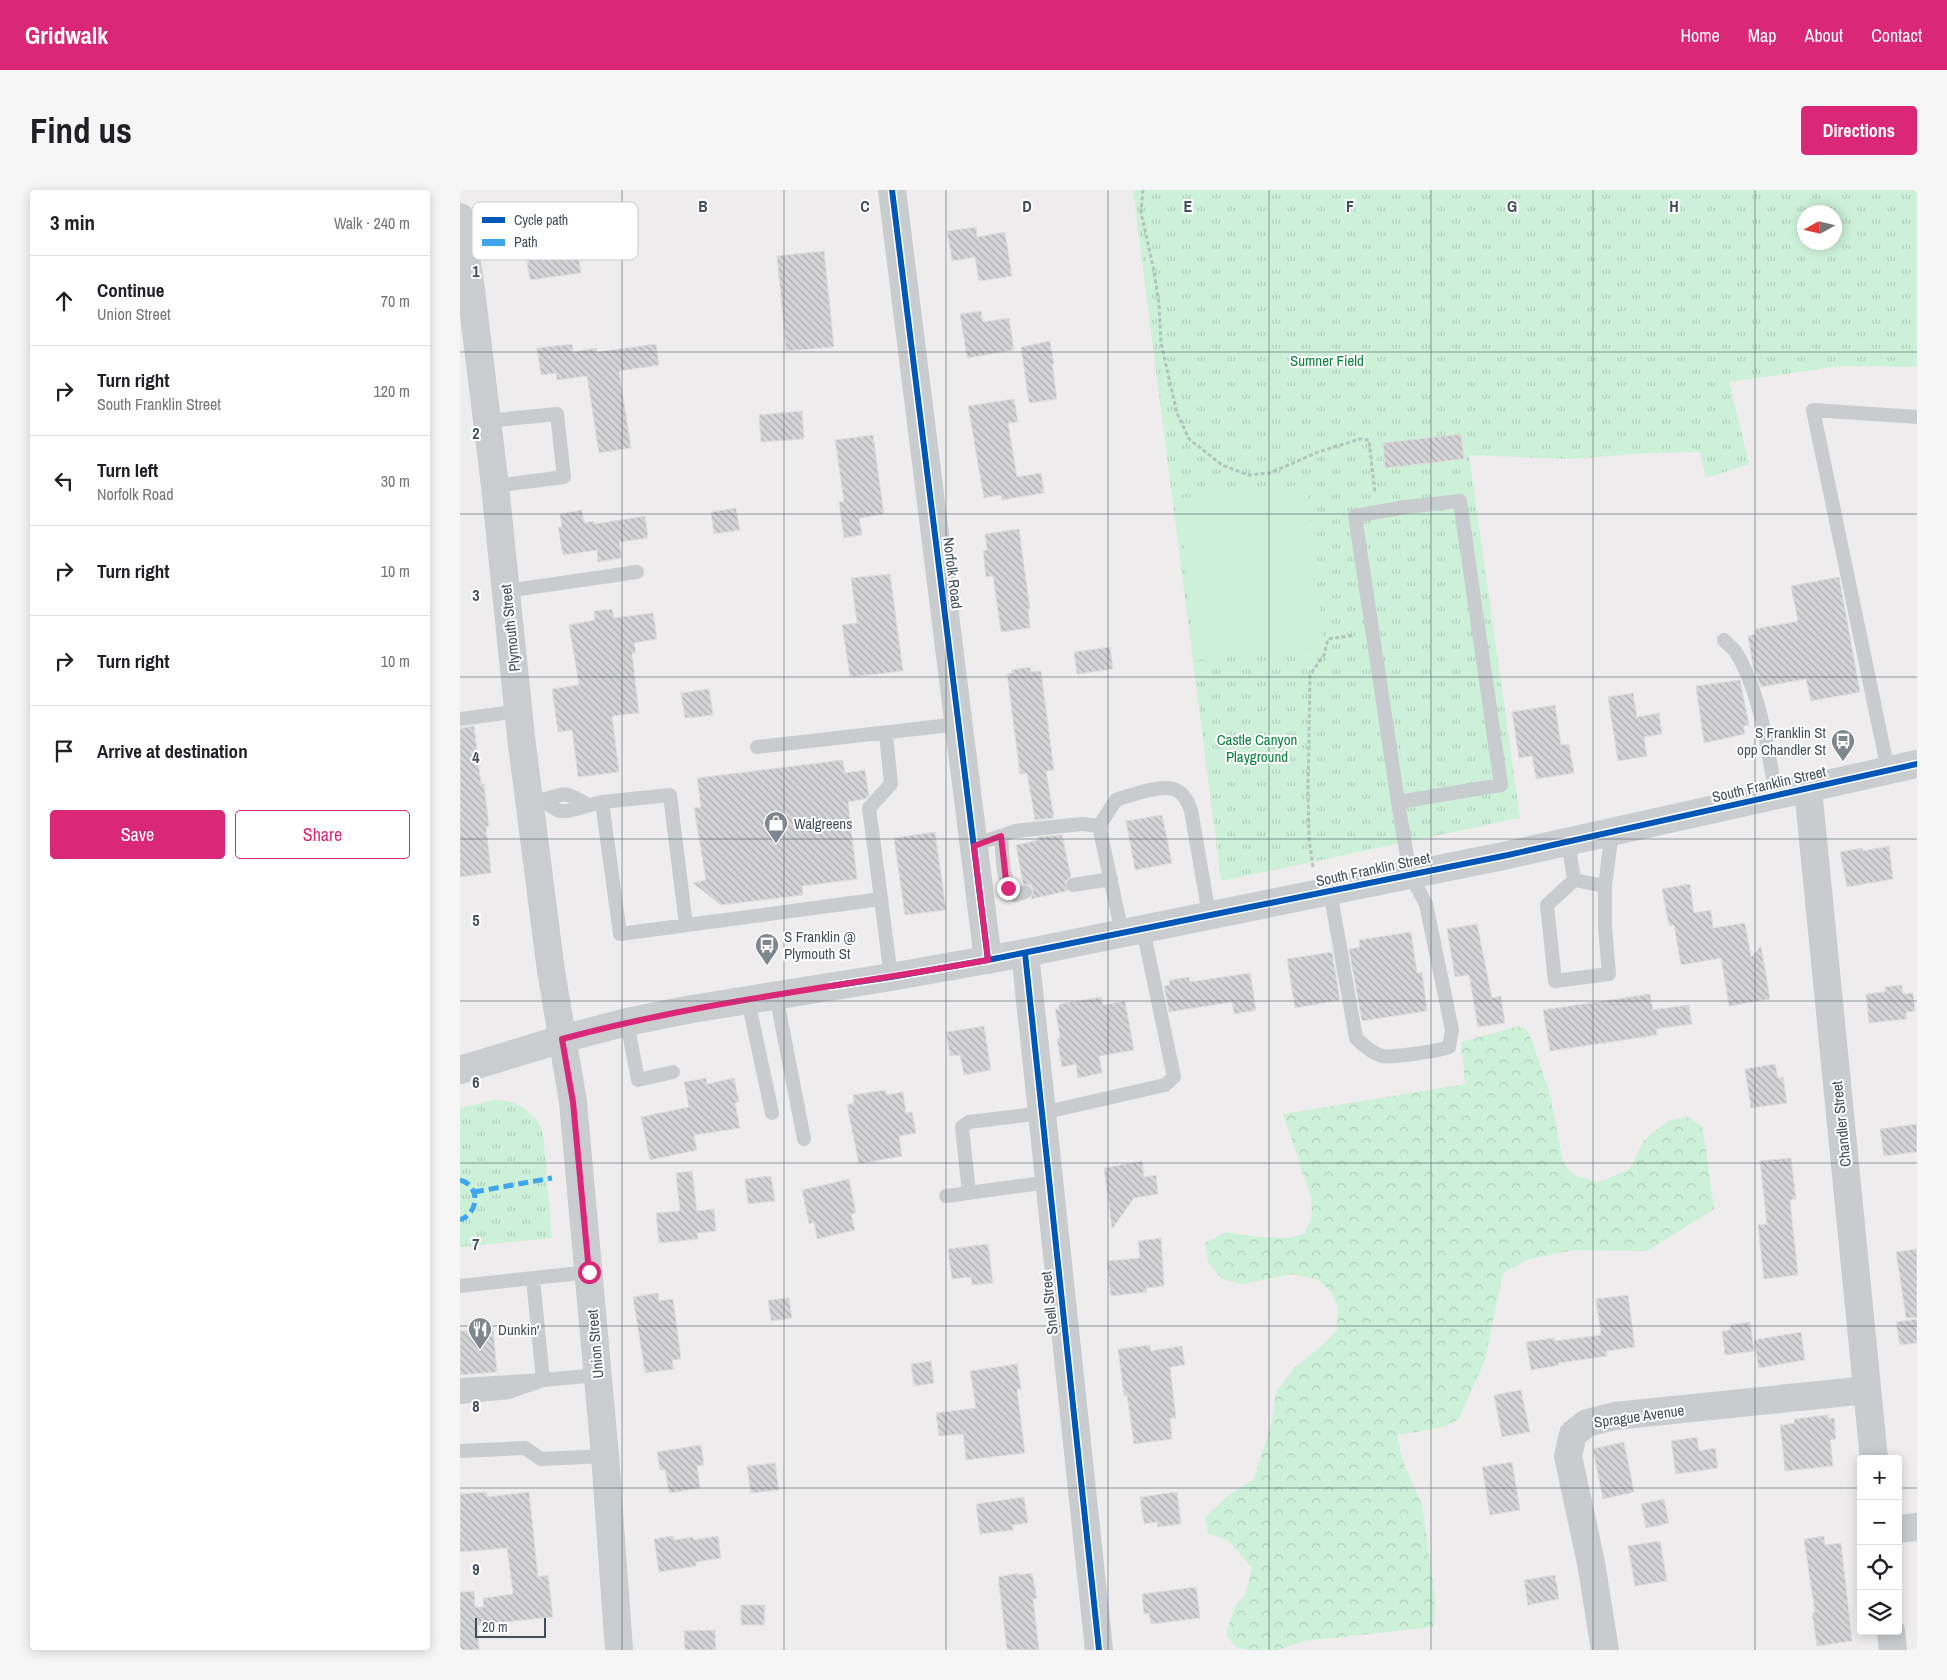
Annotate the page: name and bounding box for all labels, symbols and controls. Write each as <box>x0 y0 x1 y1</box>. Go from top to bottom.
text: Gridwalk <box>25 19 108 51</box>
text: Home <box>1680 23 1720 48</box>
text: Map <box>1748 23 1777 48</box>
text: About <box>1805 23 1843 48</box>
text: Contact <box>1871 23 1922 48</box>
button: Directions <box>1801 106 1917 155</box>
text: Find us <box>30 107 132 154</box>
text: B <box>698 195 708 217</box>
text: C <box>860 195 870 217</box>
text: D <box>1022 195 1032 217</box>
text: E <box>1184 195 1193 217</box>
text: F <box>1346 195 1354 217</box>
text: G <box>1507 195 1517 217</box>
text: H <box>1669 195 1679 217</box>
legend <box>472 202 638 260</box>
north arrow <box>1797 205 1842 250</box>
text: 3 min <box>50 208 95 237</box>
text: Cycle path <box>514 211 568 229</box>
text: Walk · 240 m <box>334 212 410 234</box>
text: Path <box>514 233 538 251</box>
text: 1 <box>472 260 480 282</box>
text: Continue <box>97 277 165 303</box>
icon: ahead <box>50 287 78 315</box>
text: 70 m <box>381 290 410 312</box>
text: Union Street <box>97 303 171 325</box>
park label: Sumner Field <box>1290 350 1364 371</box>
text: Turn right <box>97 367 169 393</box>
icon: right <box>50 377 78 405</box>
text: 120 m <box>374 380 410 402</box>
text: South Franklin Street <box>97 393 221 415</box>
text: 2 <box>472 422 480 444</box>
text: Turn left <box>97 457 158 483</box>
icon: left <box>50 467 78 495</box>
text: 30 m <box>381 470 410 492</box>
text: Norfolk Road <box>97 483 174 505</box>
street label: Norfolk Road <box>938 536 968 610</box>
icon: right <box>50 557 78 585</box>
text: Turn right <box>97 558 169 584</box>
text: 10 m <box>381 560 410 582</box>
street label: Plymouth Street <box>495 583 525 673</box>
text: 3 <box>472 584 480 606</box>
icon: right <box>50 647 78 675</box>
text: Turn right <box>97 648 169 674</box>
text: 10 m <box>381 650 410 672</box>
place label: S Franklin St opp Chandler St <box>1737 722 1827 760</box>
bus stop icon: S Franklin St opp Chandler St <box>1830 728 1856 762</box>
park label: Castle Canyon Playground <box>1217 729 1297 767</box>
icon: arrive <box>50 737 78 765</box>
text: Arrive at destination <box>97 738 248 764</box>
text: 4 <box>472 746 480 768</box>
street label: South Franklin Street <box>1710 761 1829 807</box>
button: Save <box>50 810 225 859</box>
button: Share <box>235 810 410 859</box>
shop icon: Walgreens <box>763 810 789 844</box>
place label: Walgreens <box>794 813 852 834</box>
street label: South Franklin Street <box>1314 847 1433 891</box>
route end <box>997 877 1020 900</box>
text: 5 <box>472 909 480 931</box>
place label: S Franklin @ Plymouth St <box>784 926 856 964</box>
bus stop icon: S Franklin @ Plymouth St <box>754 932 780 966</box>
text: 6 <box>472 1071 480 1093</box>
street label: Chandler Street <box>1826 1079 1856 1168</box>
text: 7 <box>472 1233 480 1255</box>
route start <box>578 1261 601 1284</box>
street label: Snell Street <box>1035 1270 1063 1336</box>
street label: Union Street <box>581 1308 608 1379</box>
restaurant icon: Dunkin' <box>467 1316 493 1350</box>
place label: Dunkin' <box>498 1319 539 1340</box>
text: 8 <box>472 1395 480 1417</box>
street label: Sprague Avenue <box>1593 1399 1686 1433</box>
map controls <box>1857 1455 1902 1635</box>
button: + <box>1857 1455 1902 1500</box>
button: − <box>1857 1500 1902 1545</box>
button: locate <box>1857 1545 1902 1590</box>
text: 9 <box>472 1558 480 1580</box>
button: layers <box>1857 1590 1902 1635</box>
scale bar <box>475 1615 546 1638</box>
text: 20 m <box>482 1618 508 1636</box>

